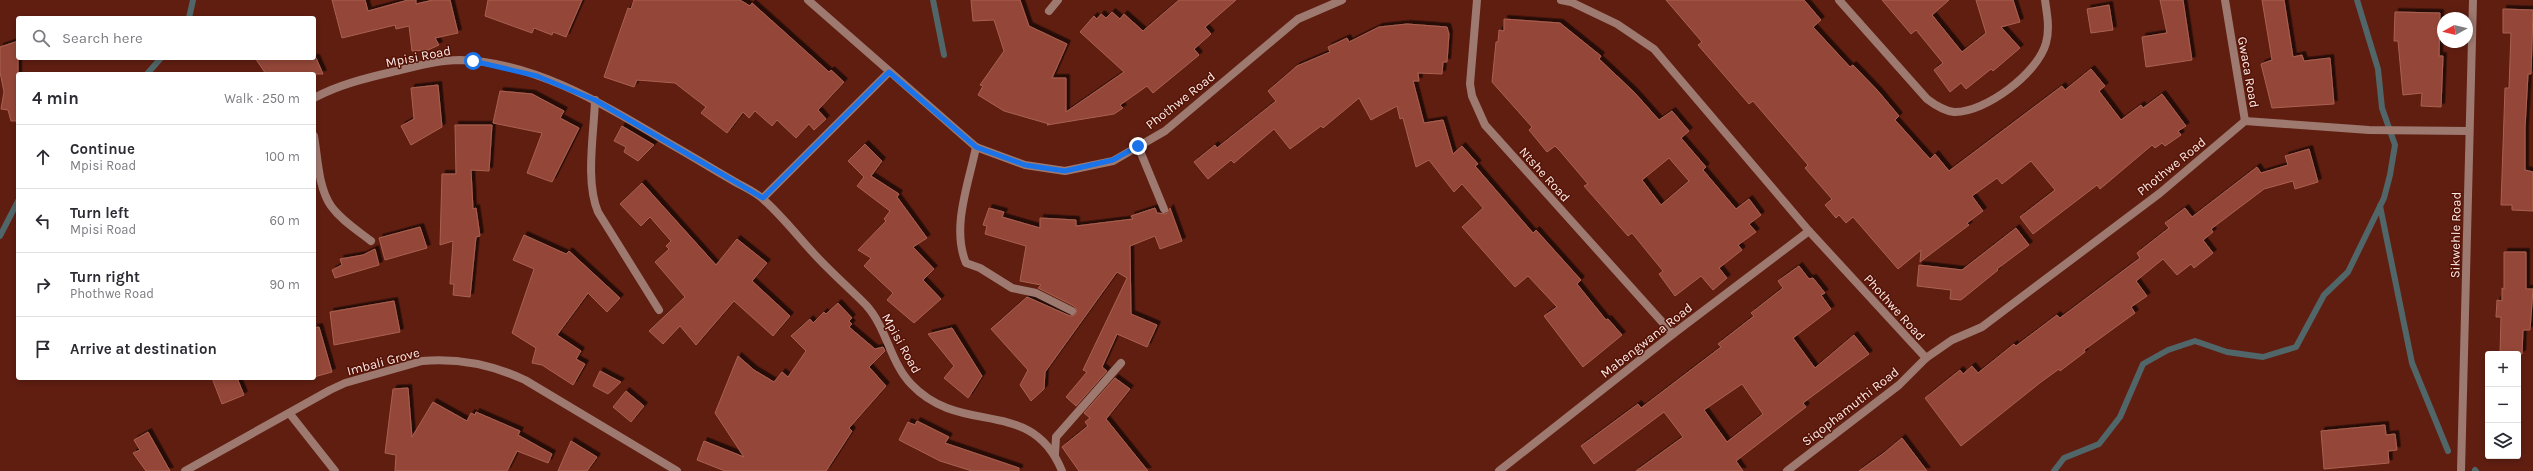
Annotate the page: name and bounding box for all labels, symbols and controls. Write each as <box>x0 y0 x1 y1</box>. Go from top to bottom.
north arrow <box>2437 12 2473 48</box>
search box <box>16 16 316 60</box>
icon: search <box>30 27 52 49</box>
text: Search here <box>62 29 143 47</box>
street label: Gwaca Road <box>2235 35 2262 109</box>
street label: Mpisi Road <box>384 43 452 70</box>
route start <box>464 52 482 70</box>
street label: Phothwe Road <box>1143 69 1218 132</box>
text: 4 min <box>32 88 79 108</box>
text: Walk · 250 m <box>224 91 300 106</box>
street label: Phothwe Road <box>2134 134 2209 199</box>
route end <box>1129 137 1147 155</box>
text: Continue <box>70 140 135 158</box>
street label: Ntshe Road <box>1516 144 1573 205</box>
icon: ahead <box>32 146 54 168</box>
text: 100 m <box>265 149 300 164</box>
text: Mpisi Road <box>70 158 136 173</box>
street label: Sikwehle Road <box>2447 192 2464 278</box>
text: Turn left <box>70 204 129 222</box>
icon: left <box>32 210 54 232</box>
text: 60 m <box>270 213 300 228</box>
text: Mpisi Road <box>70 222 136 237</box>
text: Turn right <box>70 268 140 286</box>
street label: Phothwe Road <box>1861 271 1928 344</box>
icon: right <box>32 274 54 296</box>
text: 90 m <box>269 277 300 292</box>
text: Phothwe Road <box>70 286 154 301</box>
street label: Mabengwana Road <box>1597 300 1695 381</box>
street label: Mpisi Road <box>879 311 924 376</box>
icon: arrive <box>32 338 54 360</box>
text: Arrive at destination <box>70 340 217 358</box>
street label: Imbali Grove <box>345 344 421 378</box>
map controls <box>2485 351 2521 459</box>
button: + <box>2485 351 2521 387</box>
street label: Siqophamuthi Road <box>1799 364 1902 450</box>
button: − <box>2485 387 2521 423</box>
button: layers <box>2485 423 2521 459</box>

